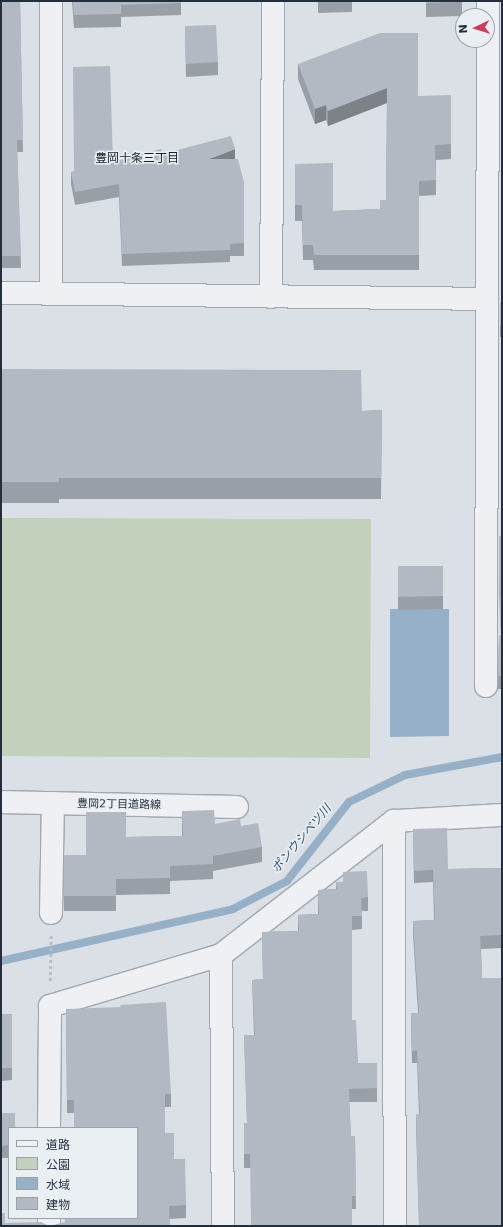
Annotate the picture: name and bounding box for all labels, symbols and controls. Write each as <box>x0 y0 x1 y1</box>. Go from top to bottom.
north arrow <box>455 8 495 48</box>
text: N <box>457 24 470 34</box>
district label: 豊岡十条三丁目 <box>95 152 179 166</box>
street label: 豊岡2丁目道路線 <box>77 798 161 812</box>
water label: ポンウシベツ川 <box>269 802 335 876</box>
legend <box>8 1127 138 1219</box>
text: 道路 <box>46 1138 70 1152</box>
text: 公園 <box>46 1158 70 1172</box>
text: 水域 <box>46 1178 70 1192</box>
text: 建物 <box>46 1198 70 1212</box>

